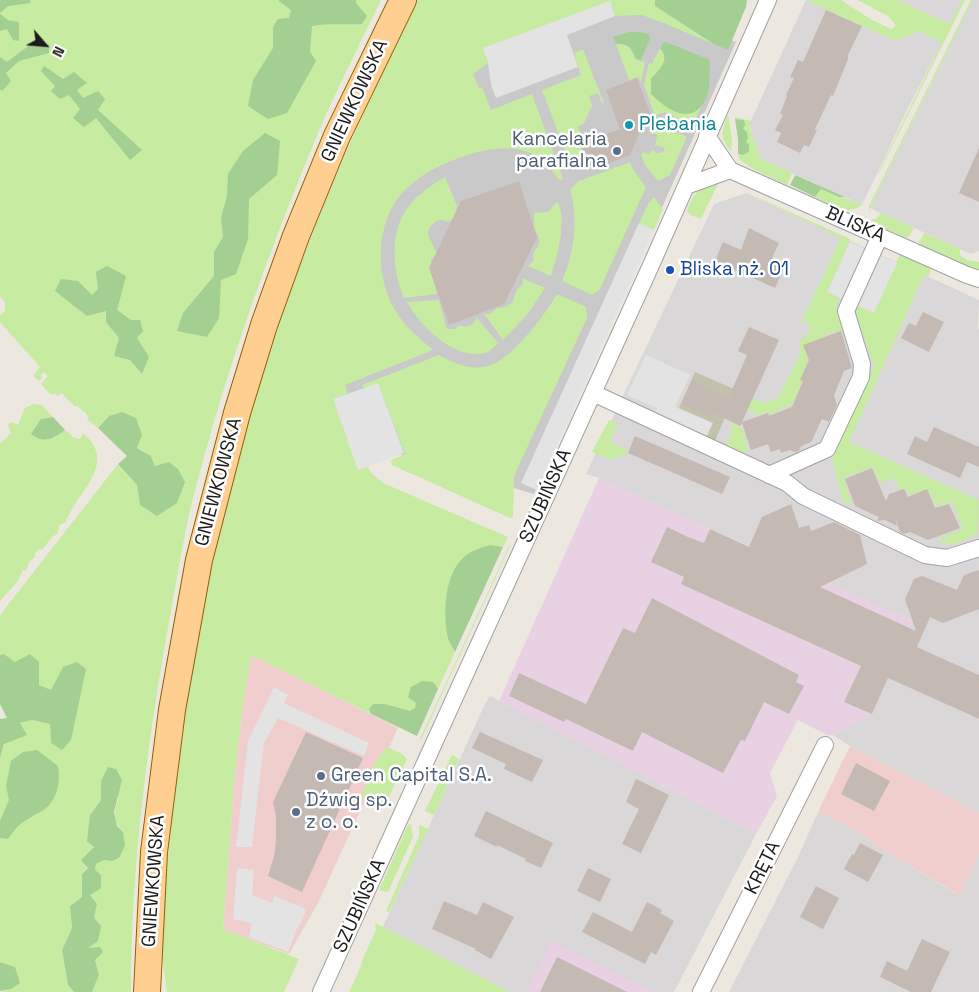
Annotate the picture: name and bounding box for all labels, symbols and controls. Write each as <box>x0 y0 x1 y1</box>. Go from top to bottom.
north arrow <box>20 20 70 70</box>
street label: GNIEWKOWSKA <box>317 36 393 166</box>
text: N <box>48 44 69 60</box>
place label: Plebania <box>639 114 717 136</box>
marker: Plebania <box>623 119 635 131</box>
place label: Kancelaria parafialna <box>512 129 607 173</box>
marker: Kancelaria parafialna <box>611 145 623 157</box>
street label: BLISKA <box>822 202 888 248</box>
place label: Bliska nż. 01 <box>680 259 789 281</box>
marker: Bliska nż. 01 <box>664 264 676 276</box>
street label: GNIEWKOWSKA <box>191 415 247 549</box>
street label: SZUBIŃSKA <box>515 446 577 546</box>
place label: Green Capital S.A. <box>331 765 492 787</box>
marker: Green Capital S.A. <box>315 770 327 782</box>
place label: Dźwig sp. z o. o. <box>306 790 392 834</box>
marker: Dźwig sp. z o. o. <box>290 806 302 818</box>
street label: GNIEWKOWSKA <box>138 814 170 948</box>
street label: KRĘTA <box>740 838 786 898</box>
street label: SZUBIŃSKA <box>329 856 391 956</box>

